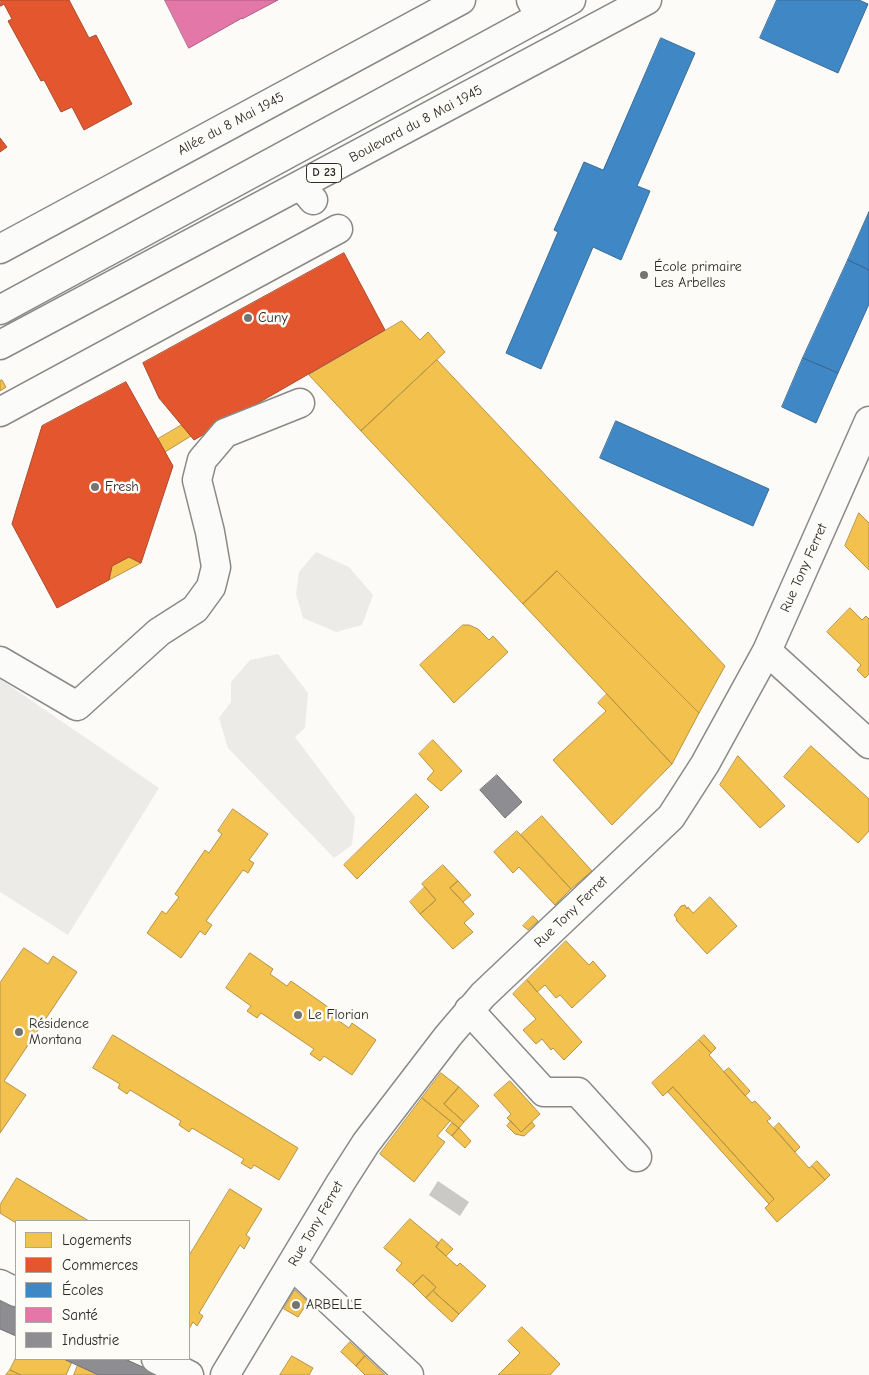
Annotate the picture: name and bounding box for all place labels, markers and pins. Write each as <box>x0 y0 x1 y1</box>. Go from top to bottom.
place label: École primaire Les Arbelles <box>654 259 742 292</box>
marker: École primaire Les Arbelles <box>638 269 650 281</box>
place label: Cuny <box>258 310 288 326</box>
marker: Cuny <box>242 312 254 324</box>
place label: Fresh <box>105 479 139 495</box>
marker: Fresh <box>89 481 101 493</box>
place label: Le Florian <box>308 1007 369 1023</box>
marker: Le Florian <box>292 1009 304 1021</box>
place label: Résidence Montana <box>29 1016 89 1048</box>
marker: Résidence Montana <box>13 1026 25 1038</box>
place label: ARBELLE <box>306 1297 362 1313</box>
marker: ARBELLE <box>290 1299 302 1311</box>

